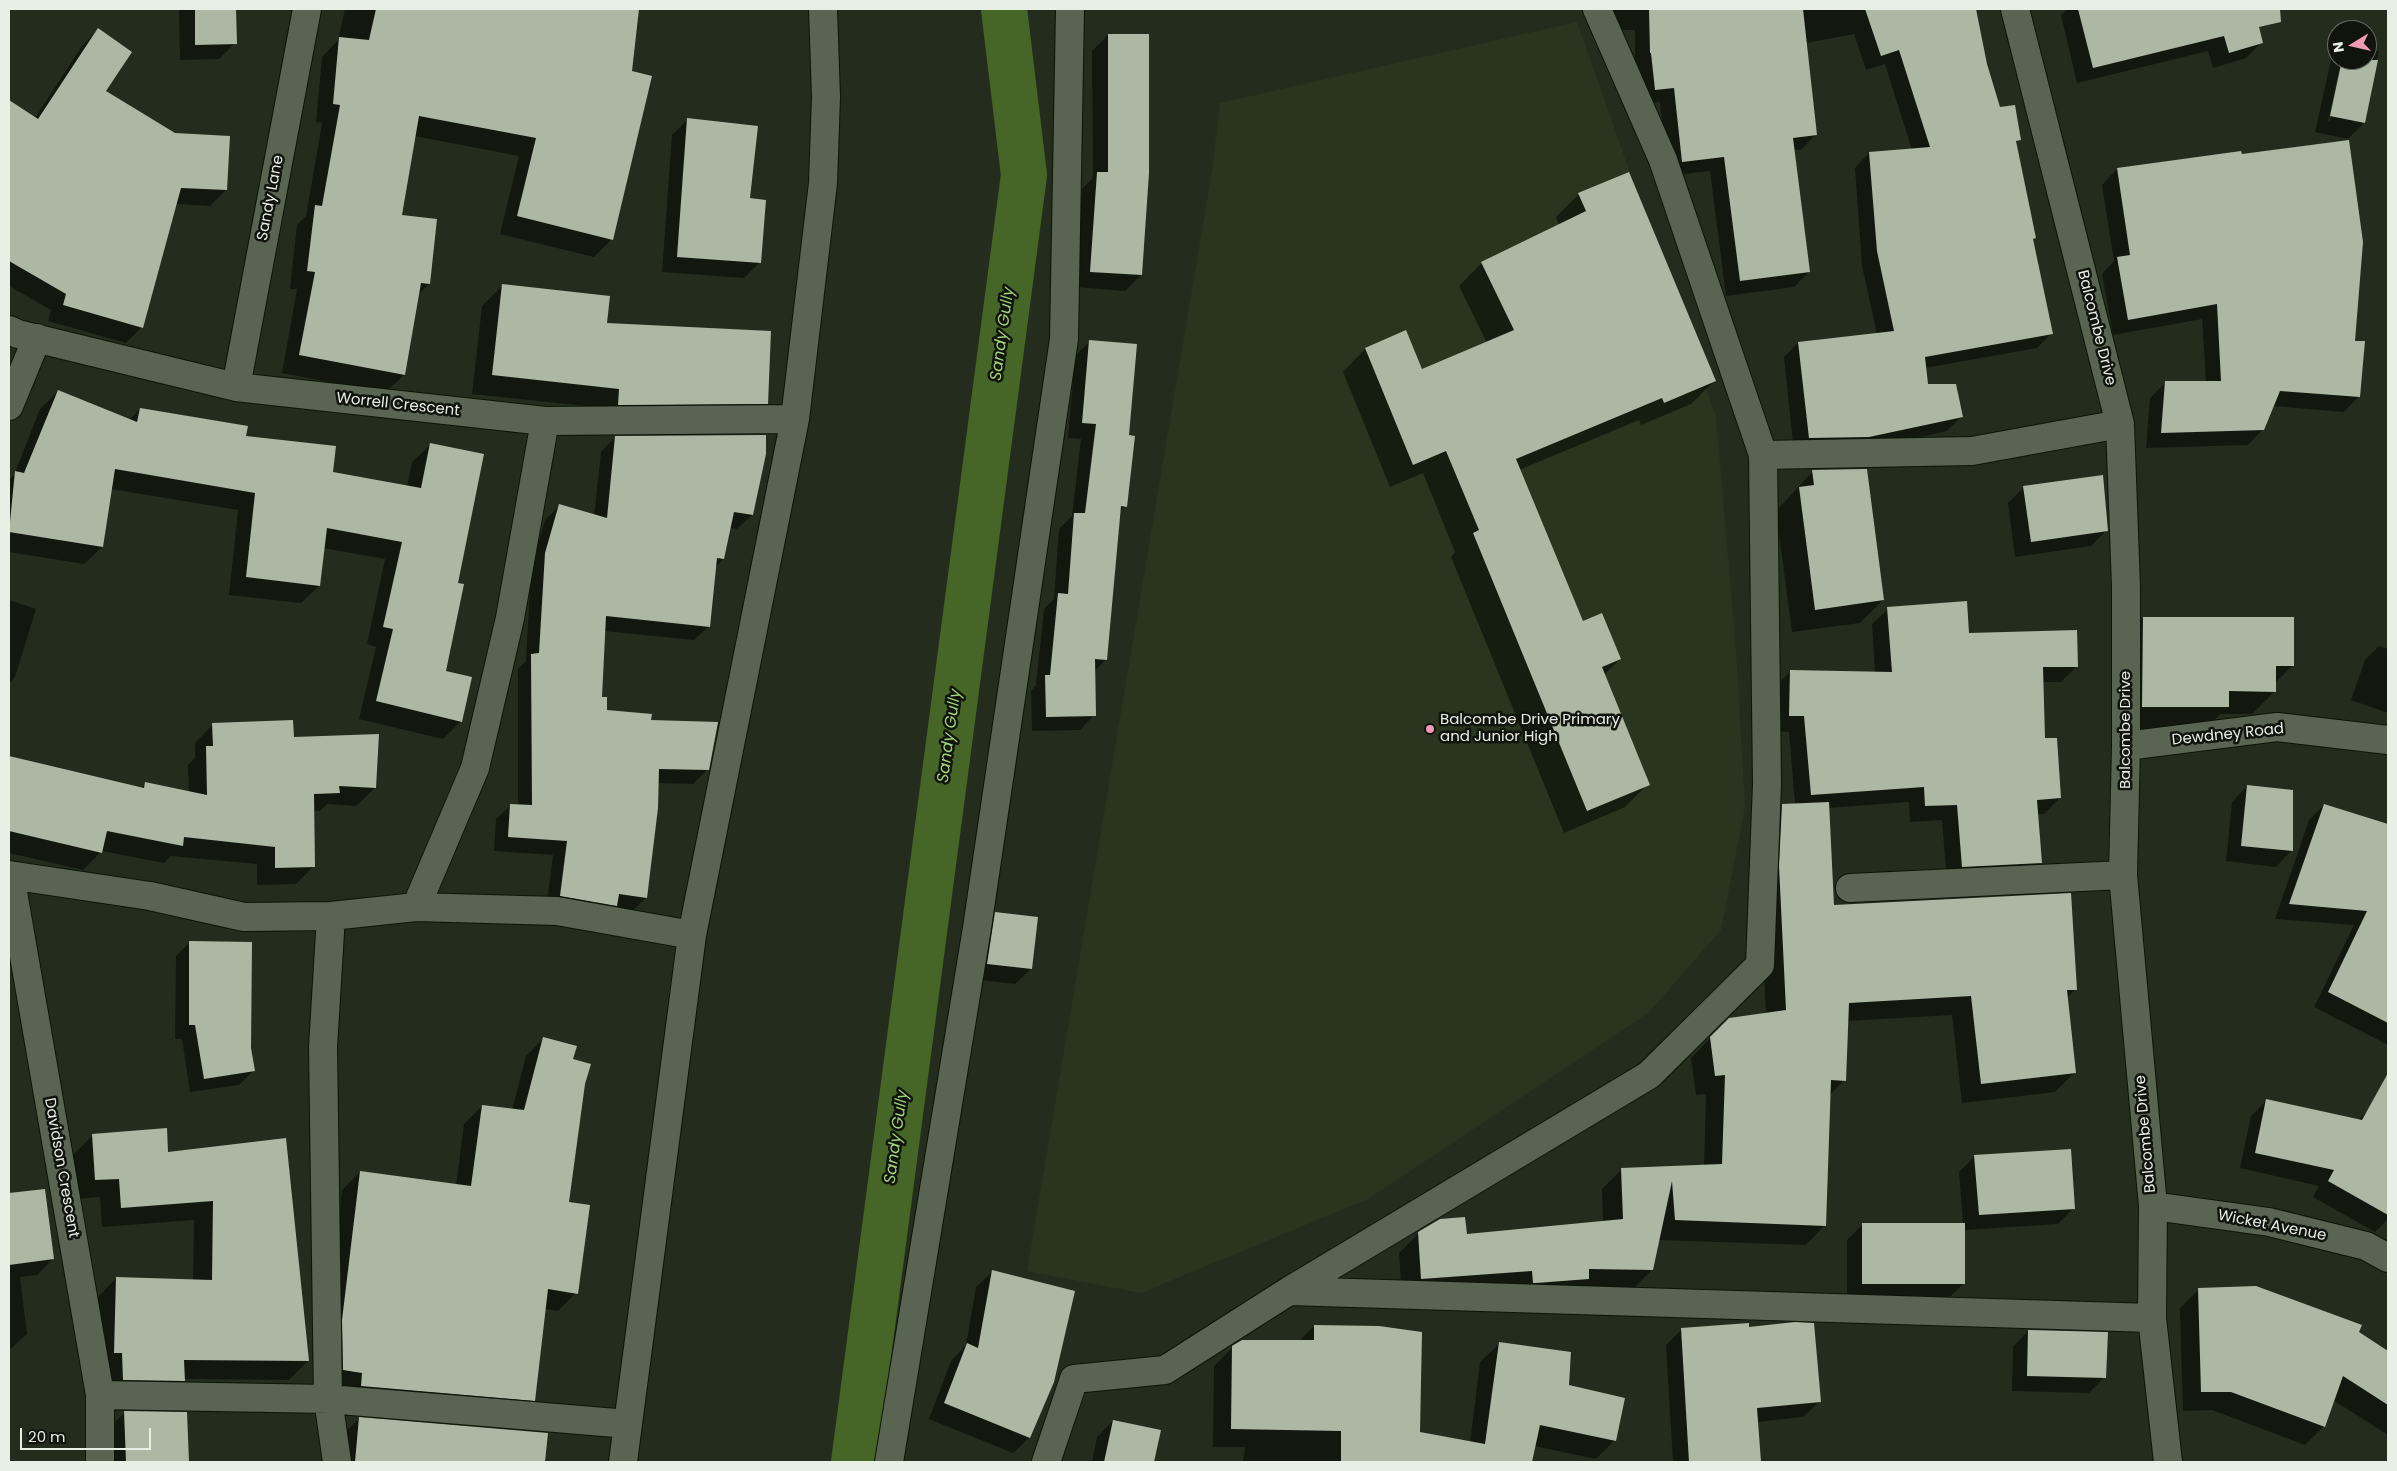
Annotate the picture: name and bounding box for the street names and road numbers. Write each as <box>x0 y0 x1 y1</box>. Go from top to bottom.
street label: Sandy Lane <box>254 154 288 242</box>
street label: Balcombe Drive <box>2073 268 2119 388</box>
street label: Worrell Crescent <box>335 390 461 420</box>
street label: Balcombe Drive <box>2117 671 2135 789</box>
street label: Dewdney Road <box>2171 720 2285 750</box>
street label: Balcombe Drive <box>2132 1074 2160 1194</box>
street label: Davidson Crescent <box>40 1097 82 1239</box>
street label: Wicket Avenue <box>2216 1207 2328 1245</box>

